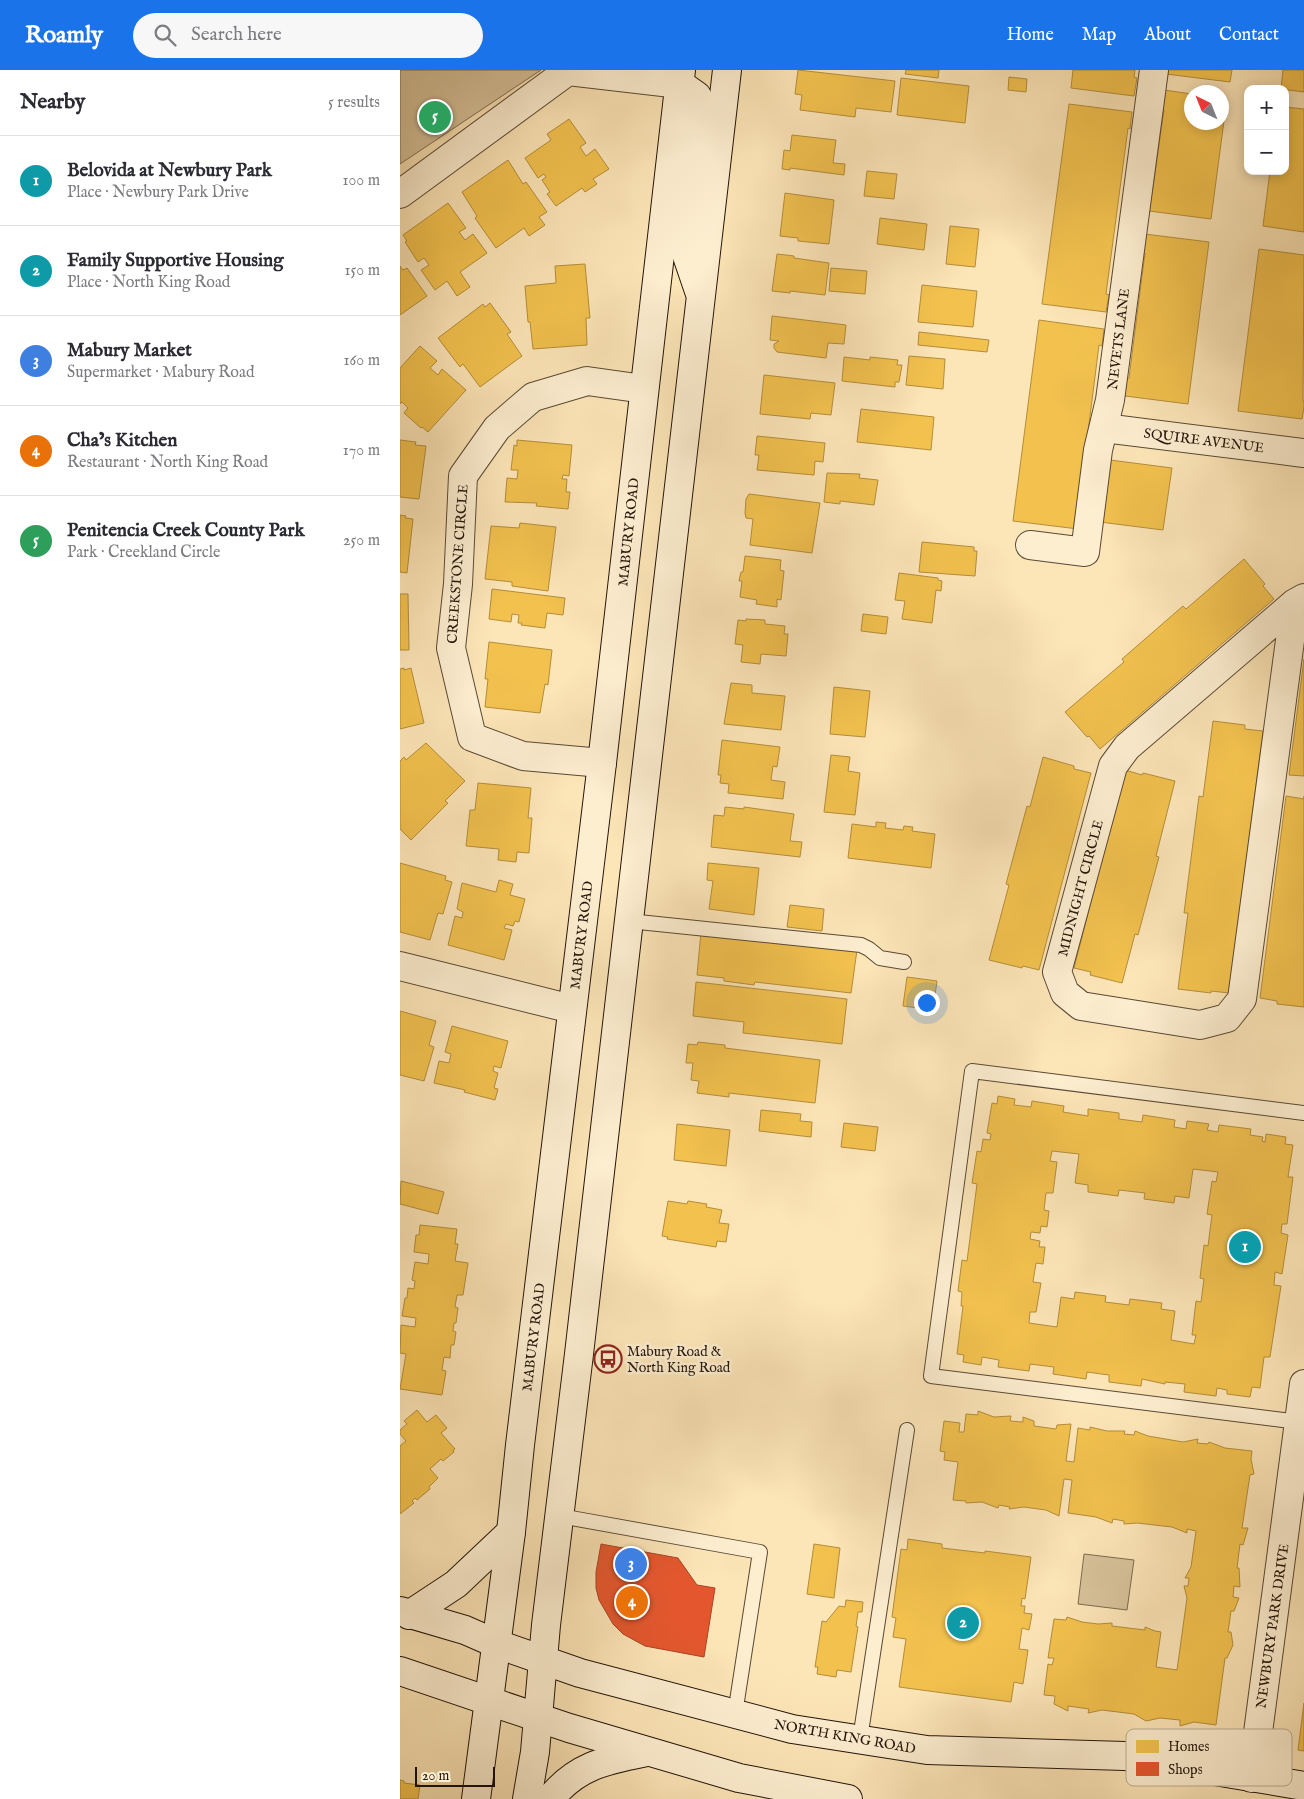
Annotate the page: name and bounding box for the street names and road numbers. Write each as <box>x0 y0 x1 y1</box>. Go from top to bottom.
street label: NEVETS LANE <box>1104 287 1134 391</box>
street label: SQUIRE AVENUE <box>1143 425 1265 457</box>
street label: MABURY ROAD <box>614 477 644 587</box>
street label: CREEKSTONE CIRCLE <box>443 483 473 644</box>
street label: MIDNIGHT CIRCLE <box>1054 818 1108 958</box>
street label: MABURY ROAD <box>566 880 598 990</box>
street label: MABURY ROAD <box>518 1282 550 1392</box>
street label: NEWBURY PARK DRIVE <box>1252 1542 1294 1710</box>
street label: NORTH KING ROAD <box>773 1716 917 1758</box>

